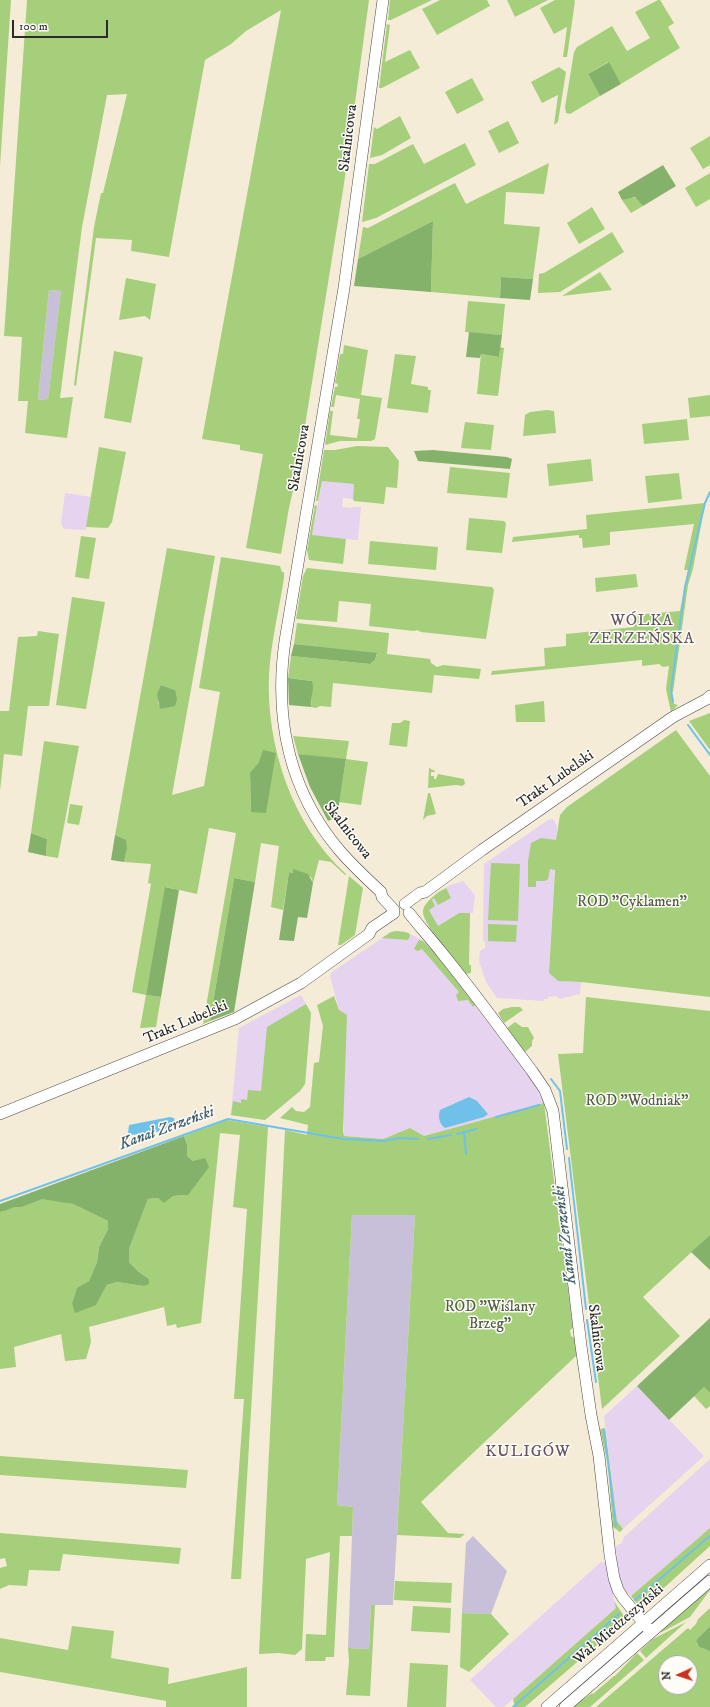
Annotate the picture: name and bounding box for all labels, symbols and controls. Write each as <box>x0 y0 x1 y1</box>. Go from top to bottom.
scale bar <box>14 12 110 38</box>
text: 100 m <box>19 19 48 34</box>
street label: Skalnicowa <box>336 103 362 173</box>
street label: Skalnicowa <box>285 423 315 493</box>
district label: WÓLKA ZERZEŃSKA <box>589 612 695 650</box>
street label: Trakt Lubelski <box>514 747 598 813</box>
street label: Skalnicowa <box>319 799 375 863</box>
park label: ROD "Cyklamen" <box>577 894 687 912</box>
street label: Trakt Lubelski <box>141 997 231 1049</box>
park label: ROD "Wodniak" <box>586 1093 688 1111</box>
water label: Kanał Zerzeński <box>117 1103 217 1155</box>
water label: Kanał Zerzeński <box>550 1184 582 1286</box>
park label: ROD "Wiślany Brzeg" <box>445 1299 535 1334</box>
street label: Skalnicowa <box>583 1303 609 1373</box>
district label: KULIGÓW <box>485 1443 571 1463</box>
street label: Wał Miedzeszyński <box>570 1581 668 1669</box>
north arrow <box>658 1655 698 1695</box>
text: N <box>660 1671 674 1680</box>

